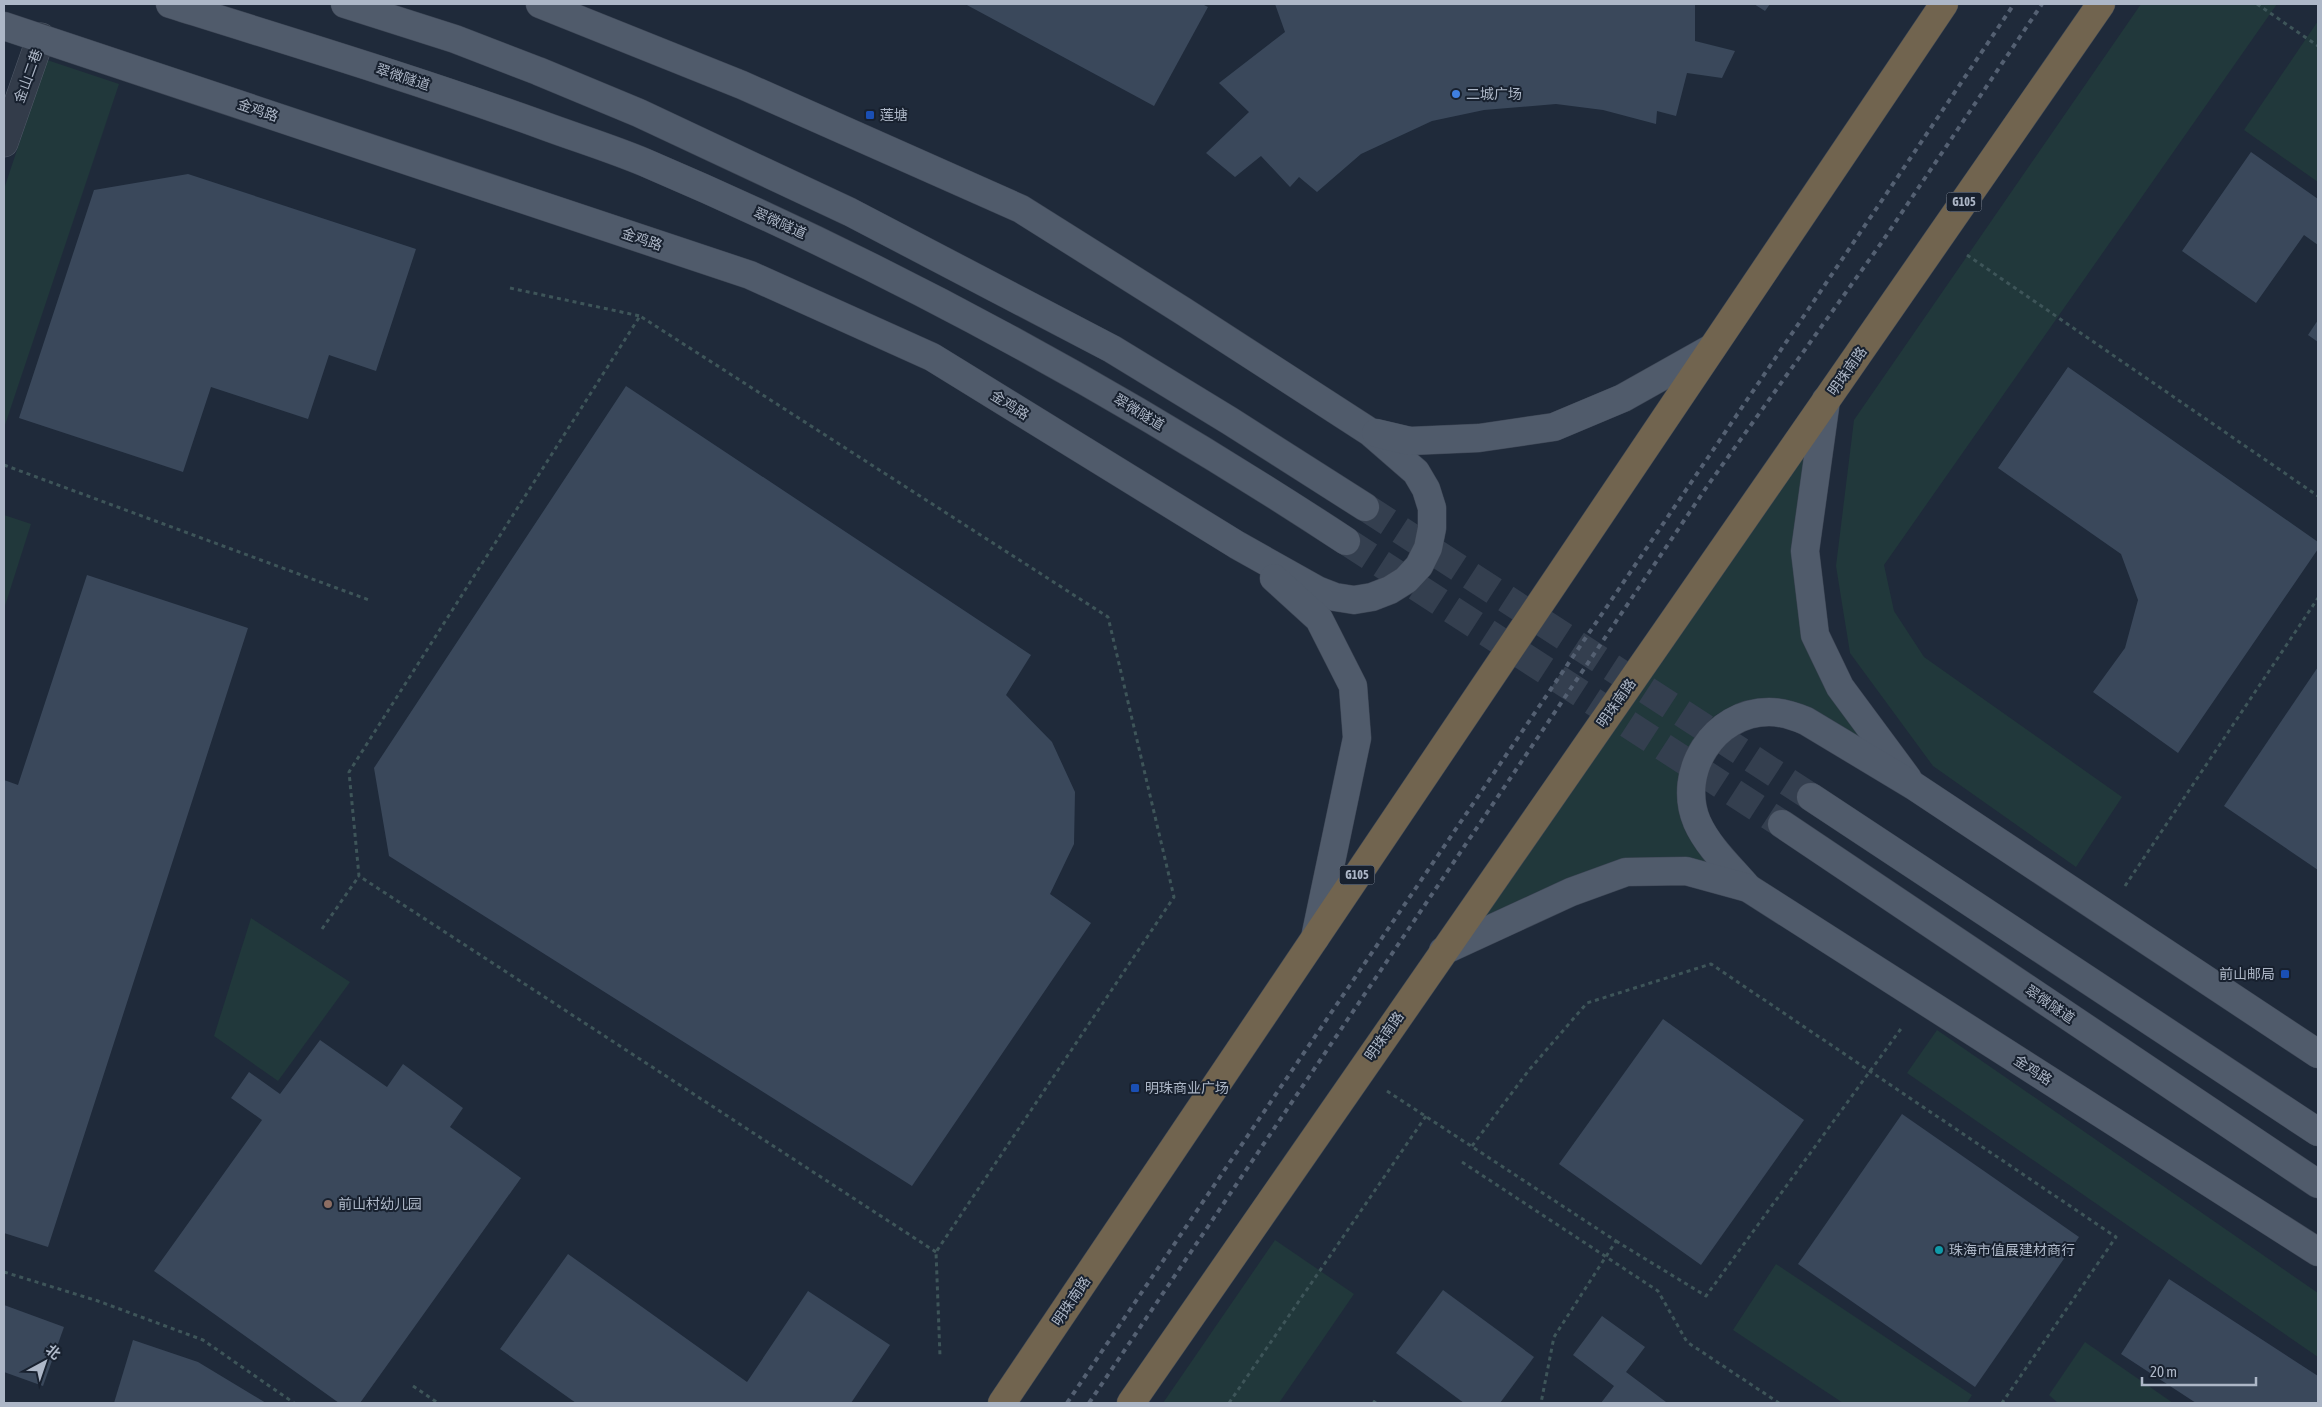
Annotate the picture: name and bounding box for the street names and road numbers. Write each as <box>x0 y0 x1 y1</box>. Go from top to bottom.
street label: 金山二巷 <box>11 47 45 105</box>
street label: 翠微隧道 <box>374 61 432 93</box>
street label: 金鸡路 <box>236 96 280 124</box>
road number: G105 <box>1946 192 1982 212</box>
street label: 翠微隧道 <box>751 204 809 242</box>
street label: 金鸡路 <box>620 225 664 253</box>
street label: 明珠南路 <box>1824 343 1870 399</box>
street label: 金鸡路 <box>988 387 1032 423</box>
street label: 翠微隧道 <box>1111 391 1167 433</box>
street label: 明珠南路 <box>1593 675 1639 731</box>
road number: G105 <box>1340 866 1374 884</box>
street label: 翠微隧道 <box>2022 982 2078 1026</box>
street label: 明珠南路 <box>1361 1008 1407 1064</box>
street label: 金鸡路 <box>2011 1052 2055 1088</box>
street label: 明珠南路 <box>1049 1273 1093 1329</box>

